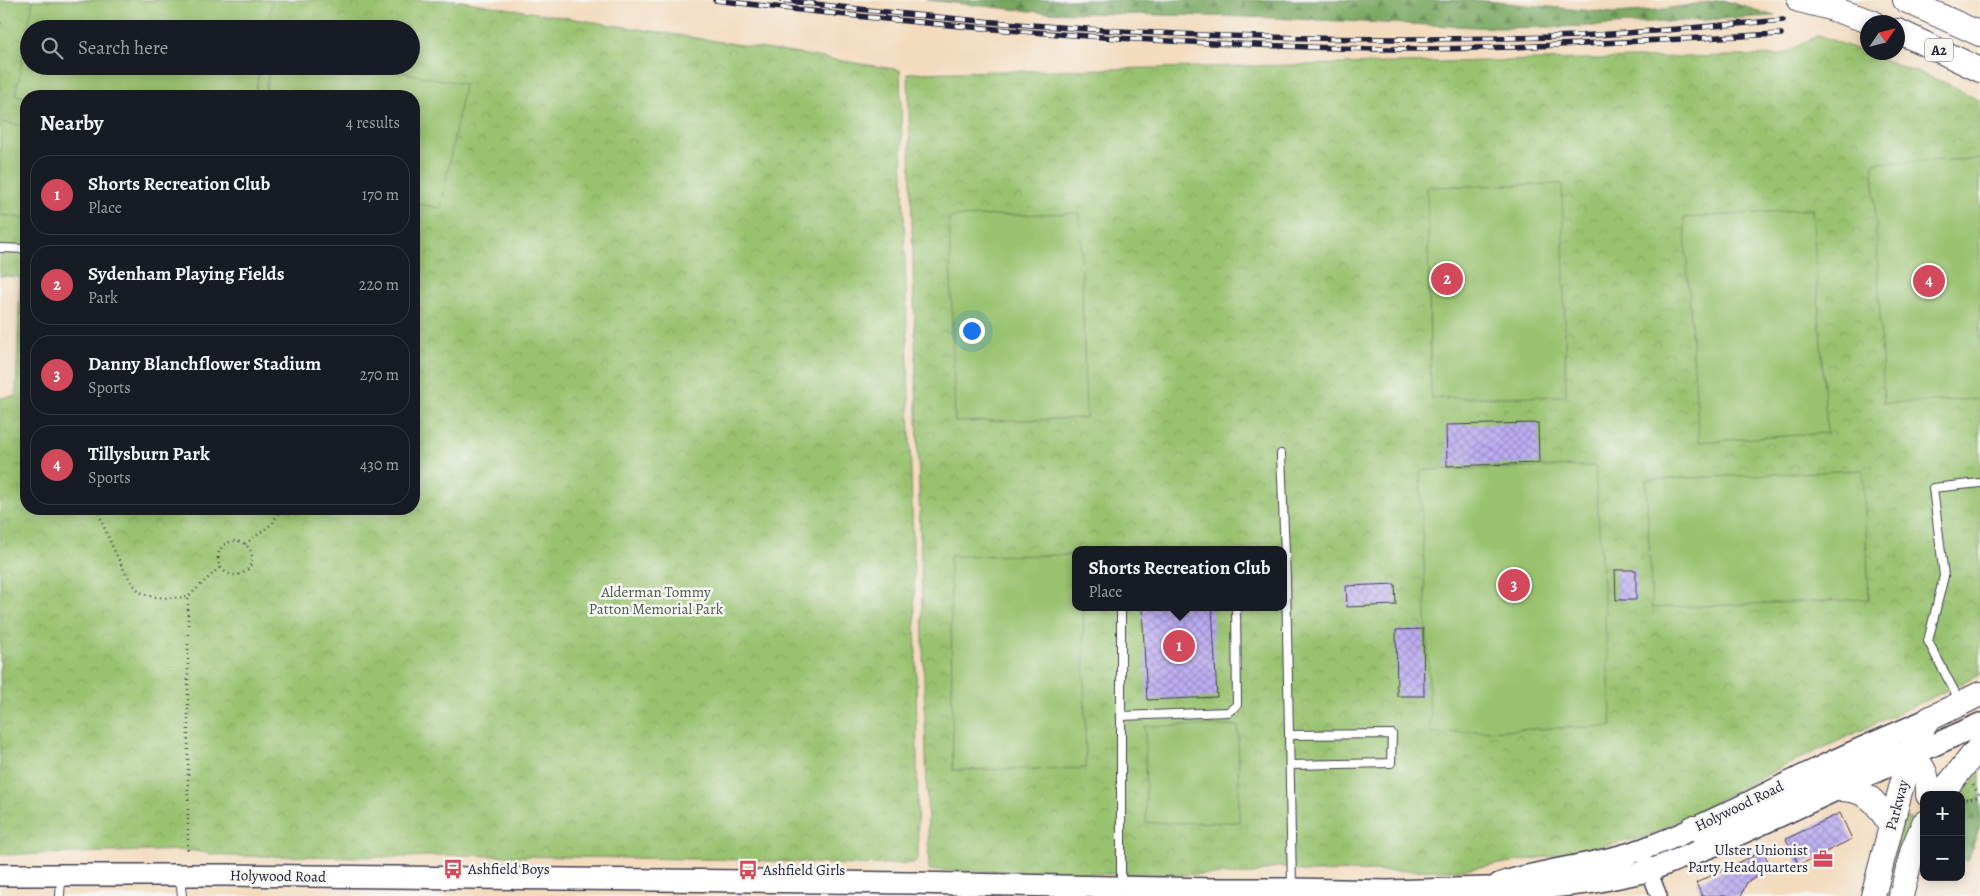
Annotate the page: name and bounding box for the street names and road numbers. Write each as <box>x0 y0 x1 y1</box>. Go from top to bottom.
road number: A2 <box>1925 38 1953 62</box>
street label: Holywood Road <box>1691 775 1788 836</box>
street label: Parkway <box>1881 777 1913 833</box>
street label: Holywood Road <box>230 865 327 887</box>

